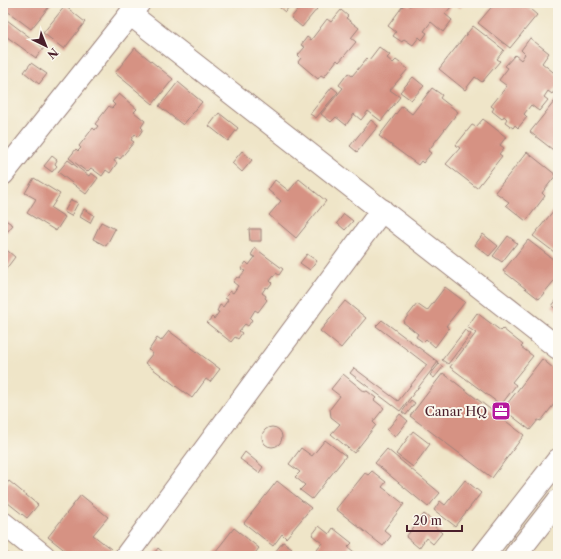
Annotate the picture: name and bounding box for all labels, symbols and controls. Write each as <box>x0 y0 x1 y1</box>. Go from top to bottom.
north arrow <box>26 26 66 66</box>
text: N <box>44 45 61 62</box>
office icon: Canar HQ <box>490 400 512 422</box>
place label: Canar HQ <box>425 403 487 419</box>
scale bar <box>407 507 462 533</box>
text: 20 m <box>413 513 442 528</box>

